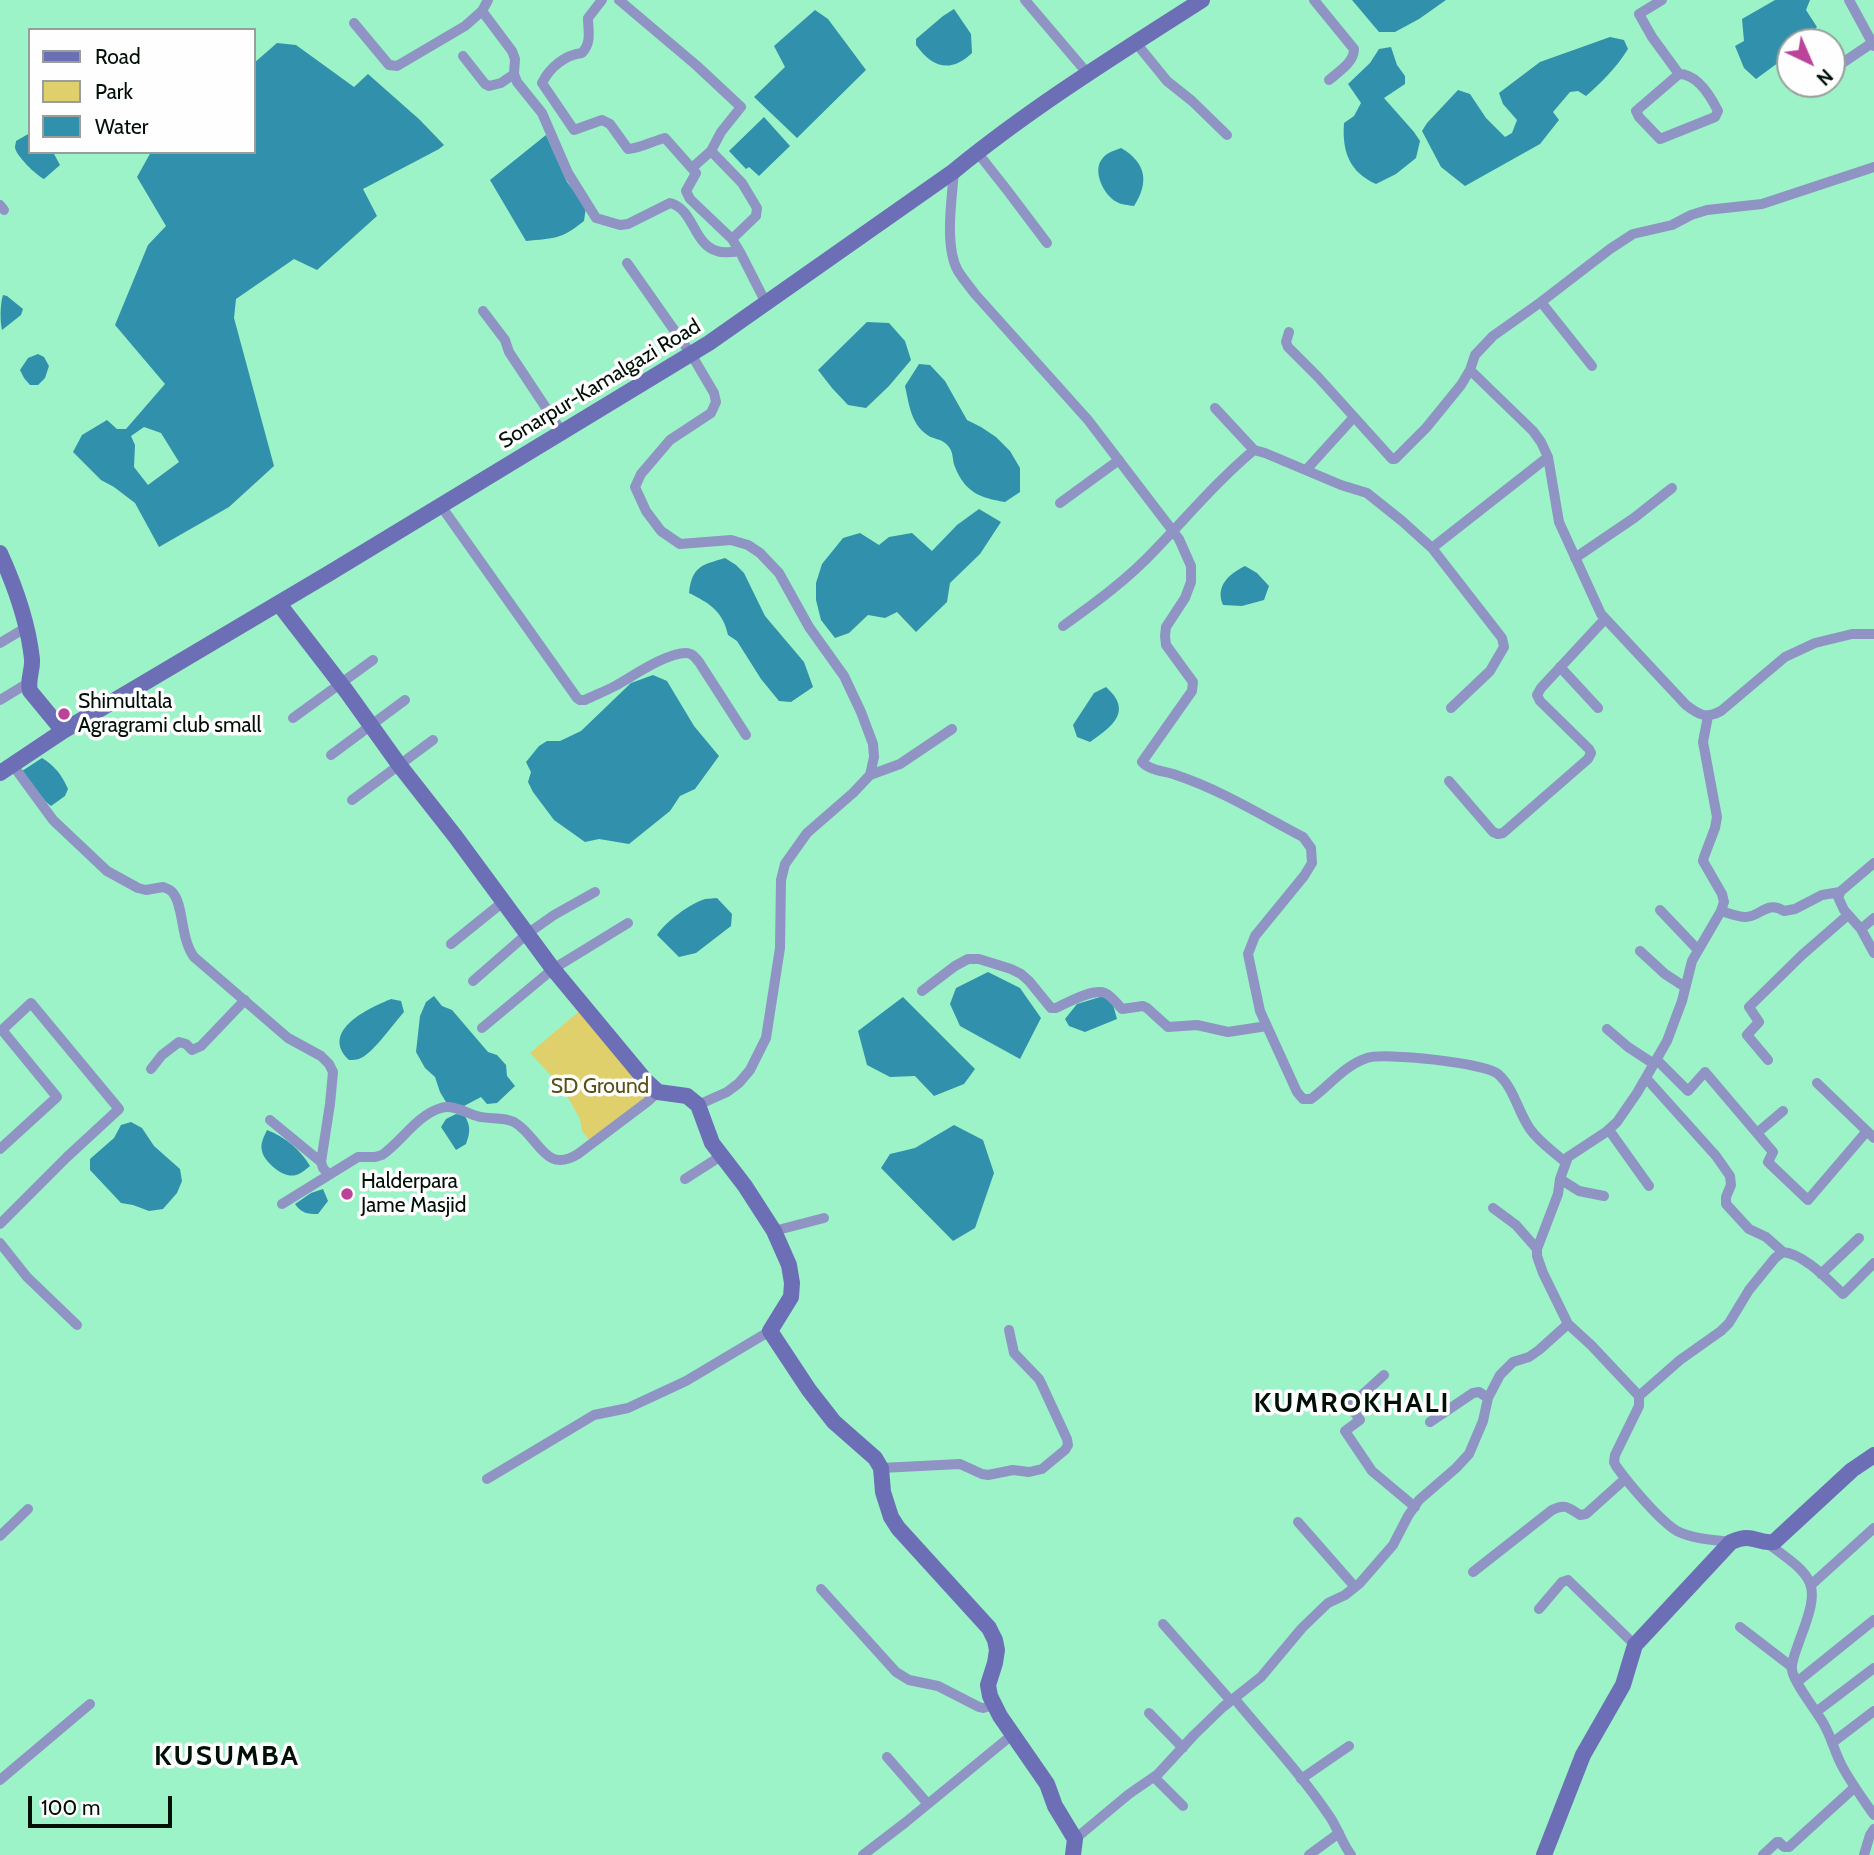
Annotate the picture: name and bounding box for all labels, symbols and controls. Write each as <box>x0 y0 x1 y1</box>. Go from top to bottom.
legend <box>28 28 256 154</box>
north arrow <box>1776 28 1846 98</box>
text: Road <box>95 44 141 69</box>
text: N <box>1812 64 1837 90</box>
text: Park <box>95 79 133 104</box>
text: Water <box>95 114 148 139</box>
street label: Sonarpur-Kamalgazi Road <box>495 314 705 454</box>
place label: Shimultala Agragrami club small <box>78 689 261 739</box>
marker: Shimultala Agragrami club small <box>56 706 72 722</box>
park label: SD Ground <box>551 1074 649 1100</box>
place label: Halderpara Jame Masjid <box>361 1169 466 1219</box>
marker: Halderpara Jame Masjid <box>339 1186 355 1202</box>
district label: KUMROKHALI <box>1255 1387 1449 1421</box>
district label: KUSUMBA <box>155 1740 299 1774</box>
scale bar <box>32 1782 175 1826</box>
text: 100 m <box>41 1795 100 1820</box>

